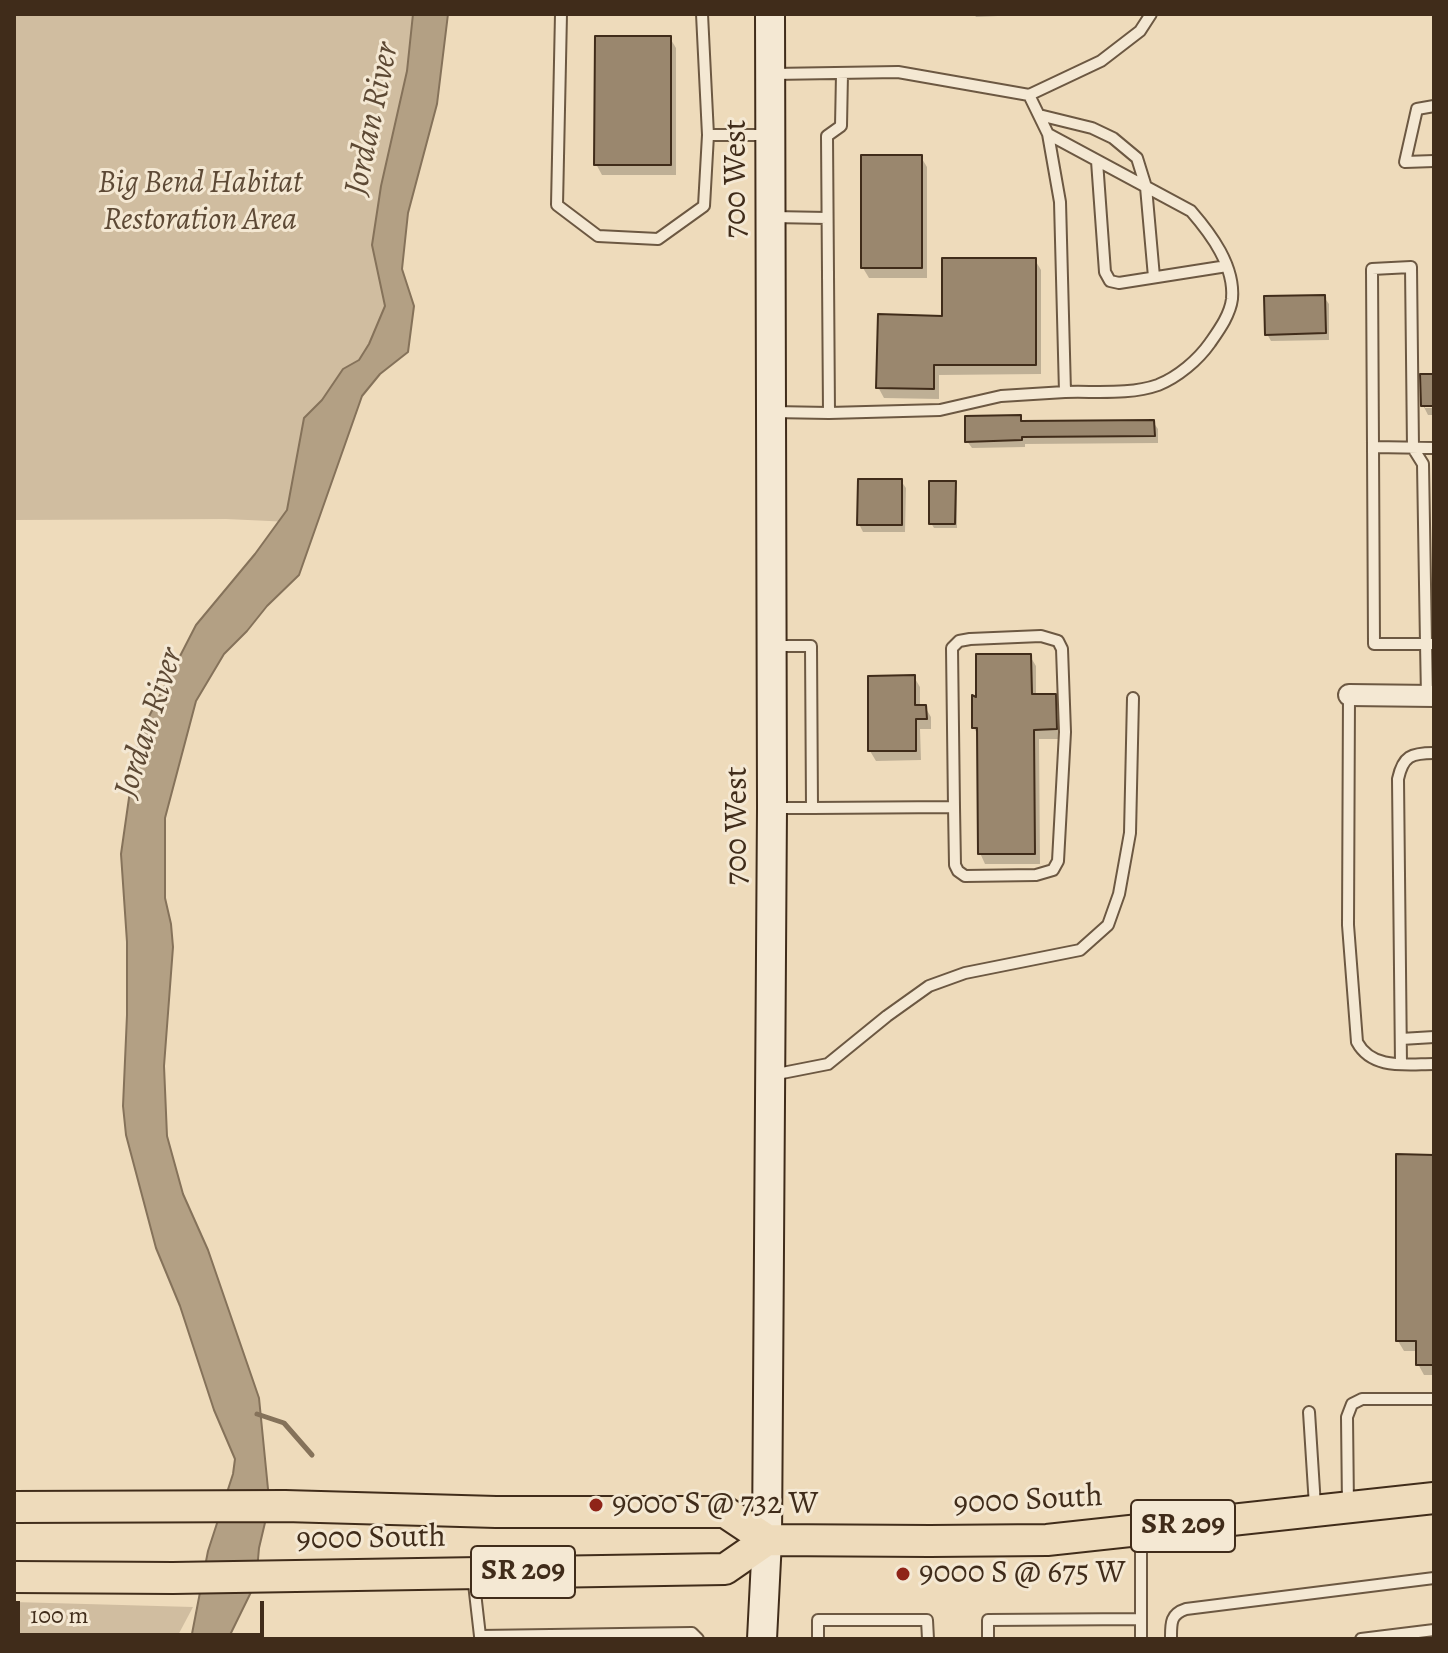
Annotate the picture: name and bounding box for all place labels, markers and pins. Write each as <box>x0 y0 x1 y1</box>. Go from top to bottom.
place label: 9000 S @ 732 W <box>612 1486 818 1524</box>
marker: 9000 S @ 732 W <box>587 1496 605 1514</box>
place label: 9000 S @ 675 W <box>919 1555 1125 1593</box>
marker: 9000 S @ 675 W <box>894 1565 912 1583</box>

